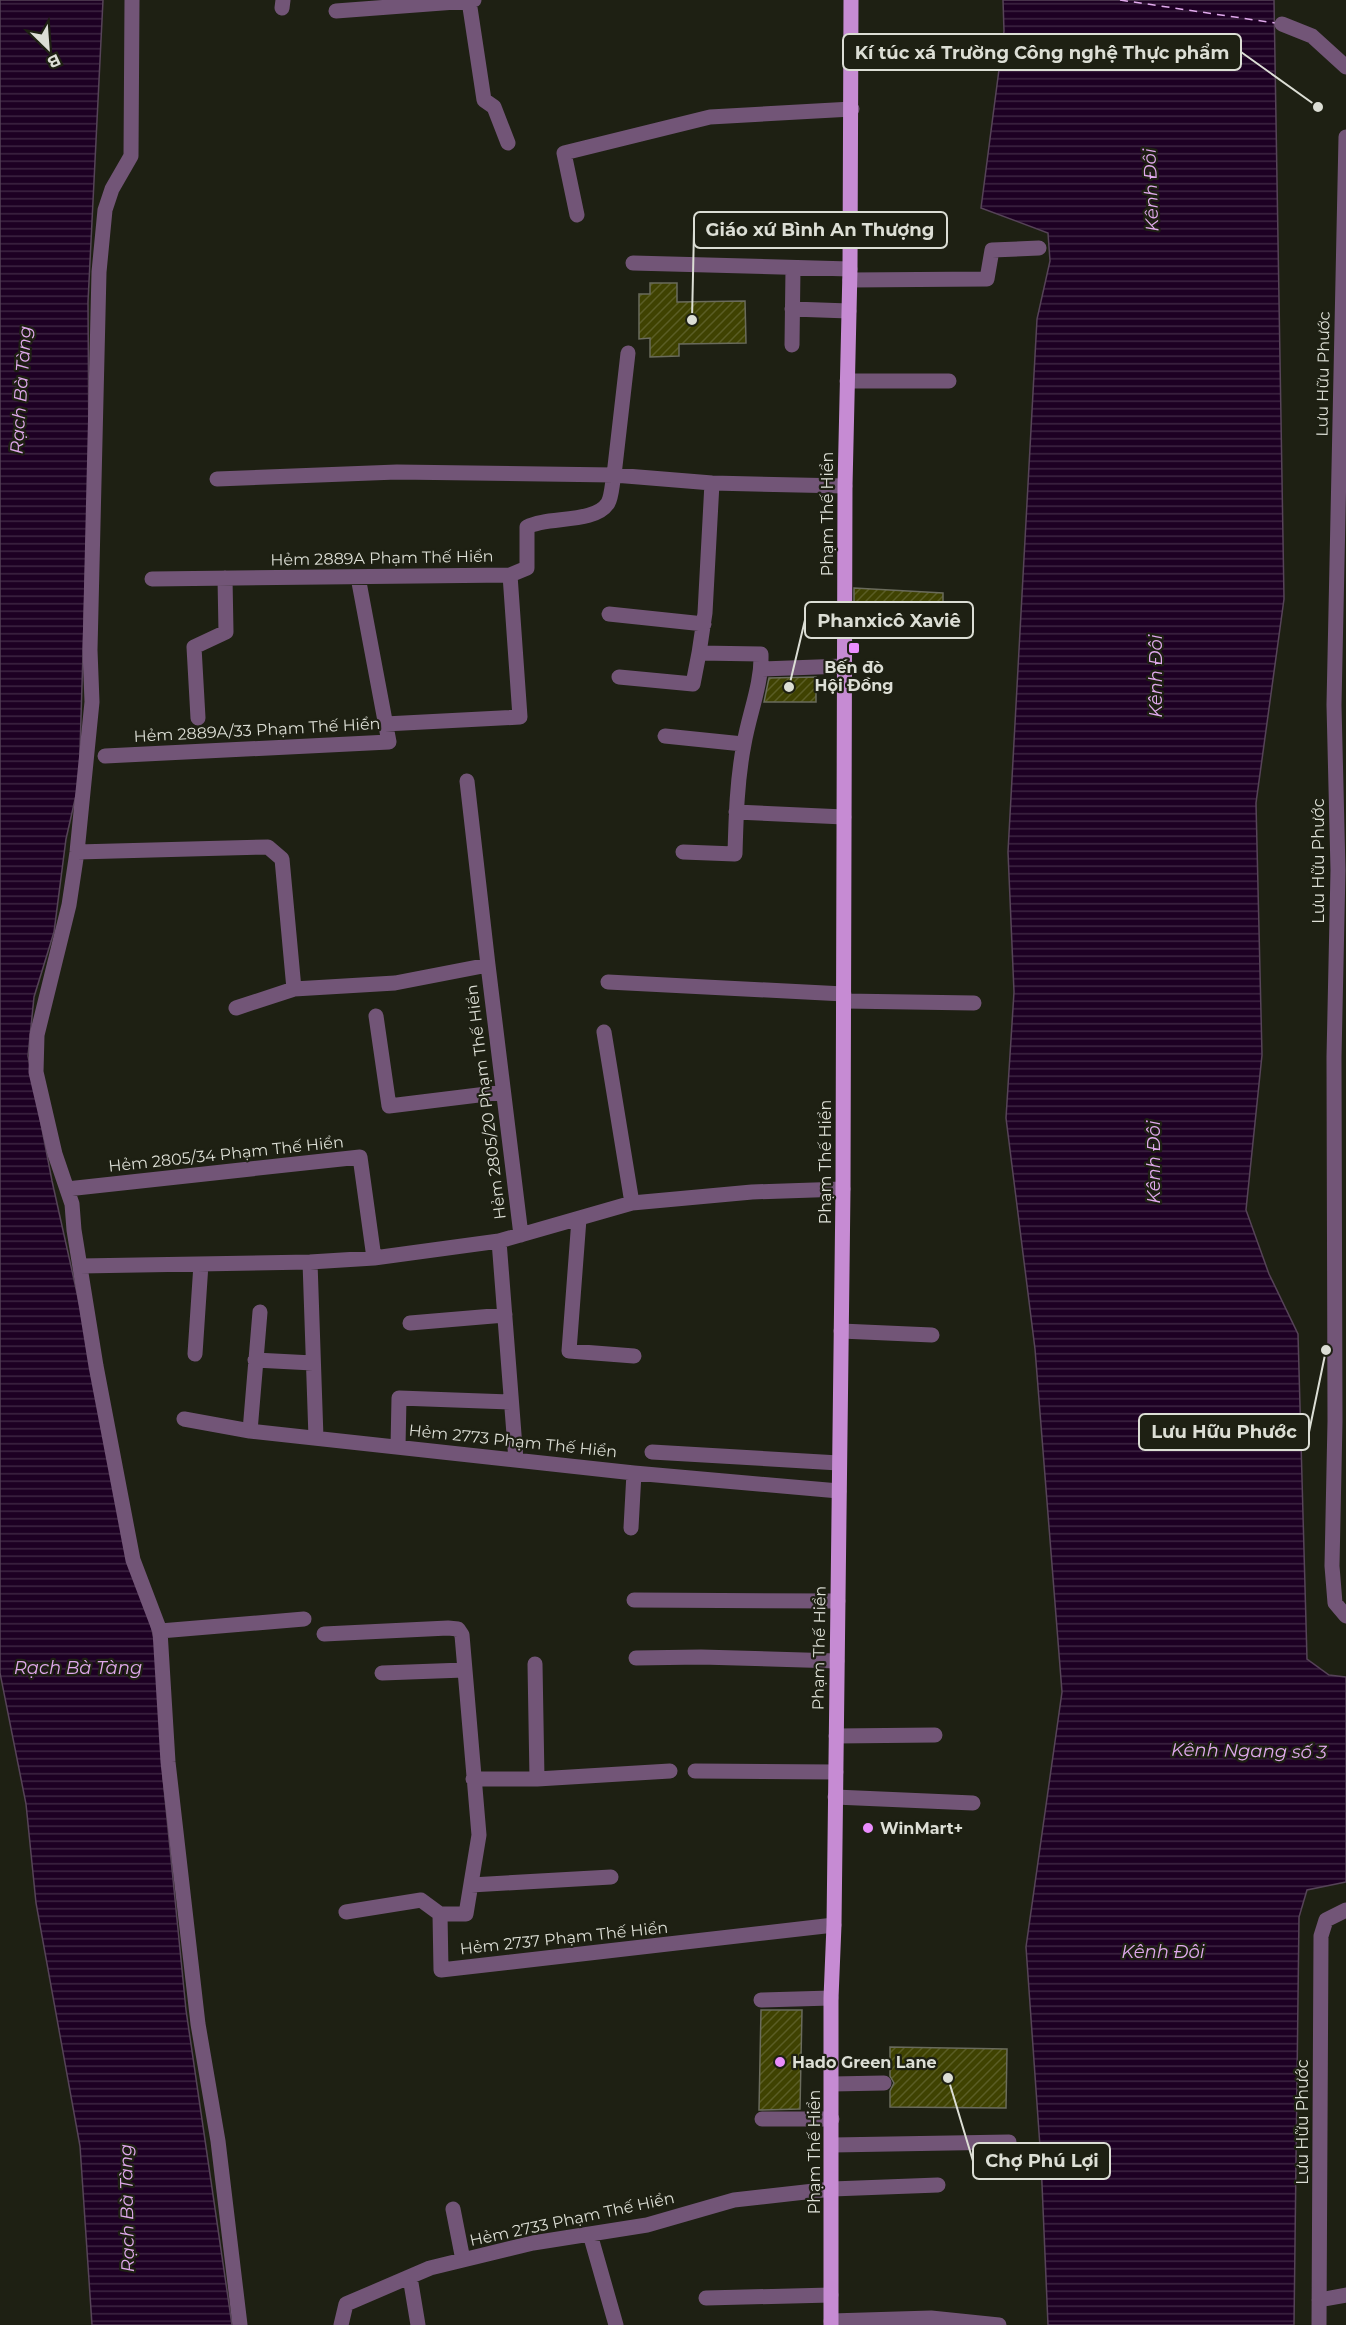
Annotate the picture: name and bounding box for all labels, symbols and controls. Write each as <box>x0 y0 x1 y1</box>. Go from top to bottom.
north arrow <box>18 18 78 78</box>
callout: Kí túc xá Trường Công nghệ Thực phẩm <box>843 34 1241 70</box>
text: Kí túc xá Trường Công nghệ Thực phẩm <box>855 42 1229 64</box>
text: B <box>45 50 64 72</box>
water label: Kênh Đôi <box>1139 148 1163 232</box>
callout: Giáo xứ Bình An Thượng <box>694 212 947 248</box>
text: Giáo xứ Bình An Thượng <box>706 219 934 241</box>
street label: Lưu Hữu Phước <box>1312 311 1334 437</box>
water label: Rạch Bà Tàng <box>6 325 36 455</box>
street label: Phạm Thế Hiển <box>818 452 837 576</box>
street label: Hẻm 2889A Phạm Thế Hiển <box>270 547 494 569</box>
callout: Phanxicô Xaviê <box>805 602 973 638</box>
text: Phanxicô Xaviê <box>817 610 961 632</box>
water label: Kênh Đôi <box>1145 634 1167 718</box>
marker: Bến đò Hội Đồng <box>847 641 861 655</box>
place label: Bến đò Hội Đồng <box>815 658 893 695</box>
street label: Hẻm 2889A/33 Phạm Thế Hiển <box>133 714 381 746</box>
street label: Lưu Hữu Phước <box>1309 798 1328 924</box>
street label: Hẻm 2805/20 Phạm Thế Hiển <box>462 983 510 1221</box>
street label: Phạm Thế Hiển <box>816 1100 835 1224</box>
water label: Kênh Đôi <box>1143 1120 1165 1204</box>
street label: Hẻm 2805/34 Phạm Thế Hiển <box>107 1132 345 1176</box>
callout: Lưu Hữu Phước <box>1139 1414 1309 1450</box>
street label: Hẻm 2773 Phạm Thế Hiển <box>408 1421 618 1461</box>
text: Lưu Hữu Phước <box>1151 1421 1297 1443</box>
street label: Phạm Thế Hiển <box>808 1586 830 1710</box>
water label: Rạch Bà Tàng <box>14 1657 142 1679</box>
water label: Kênh Ngang số 3 <box>1171 1739 1328 1763</box>
place label: WinMart+ <box>880 1819 963 1838</box>
marker: WinMart+ <box>861 1821 875 1835</box>
street label: Hẻm 2737 Phạm Thế Hiển <box>459 1918 669 1958</box>
water label: Kênh Đôi <box>1121 1941 1205 1963</box>
place label: Hado Green Lane <box>792 2053 937 2072</box>
marker: Hado Green Lane <box>773 2055 787 2069</box>
street label: Lưu Hữu Phước <box>1293 2059 1312 2185</box>
street label: Phạm Thế Hiển <box>805 2090 824 2214</box>
water label: Rạch Bà Tàng <box>115 2143 139 2273</box>
callout: Chợ Phú Lợi <box>973 2143 1110 2179</box>
text: Chợ Phú Lợi <box>985 2150 1099 2172</box>
street label: Hẻm 2733 Phạm Thế Hiển <box>468 2188 676 2250</box>

